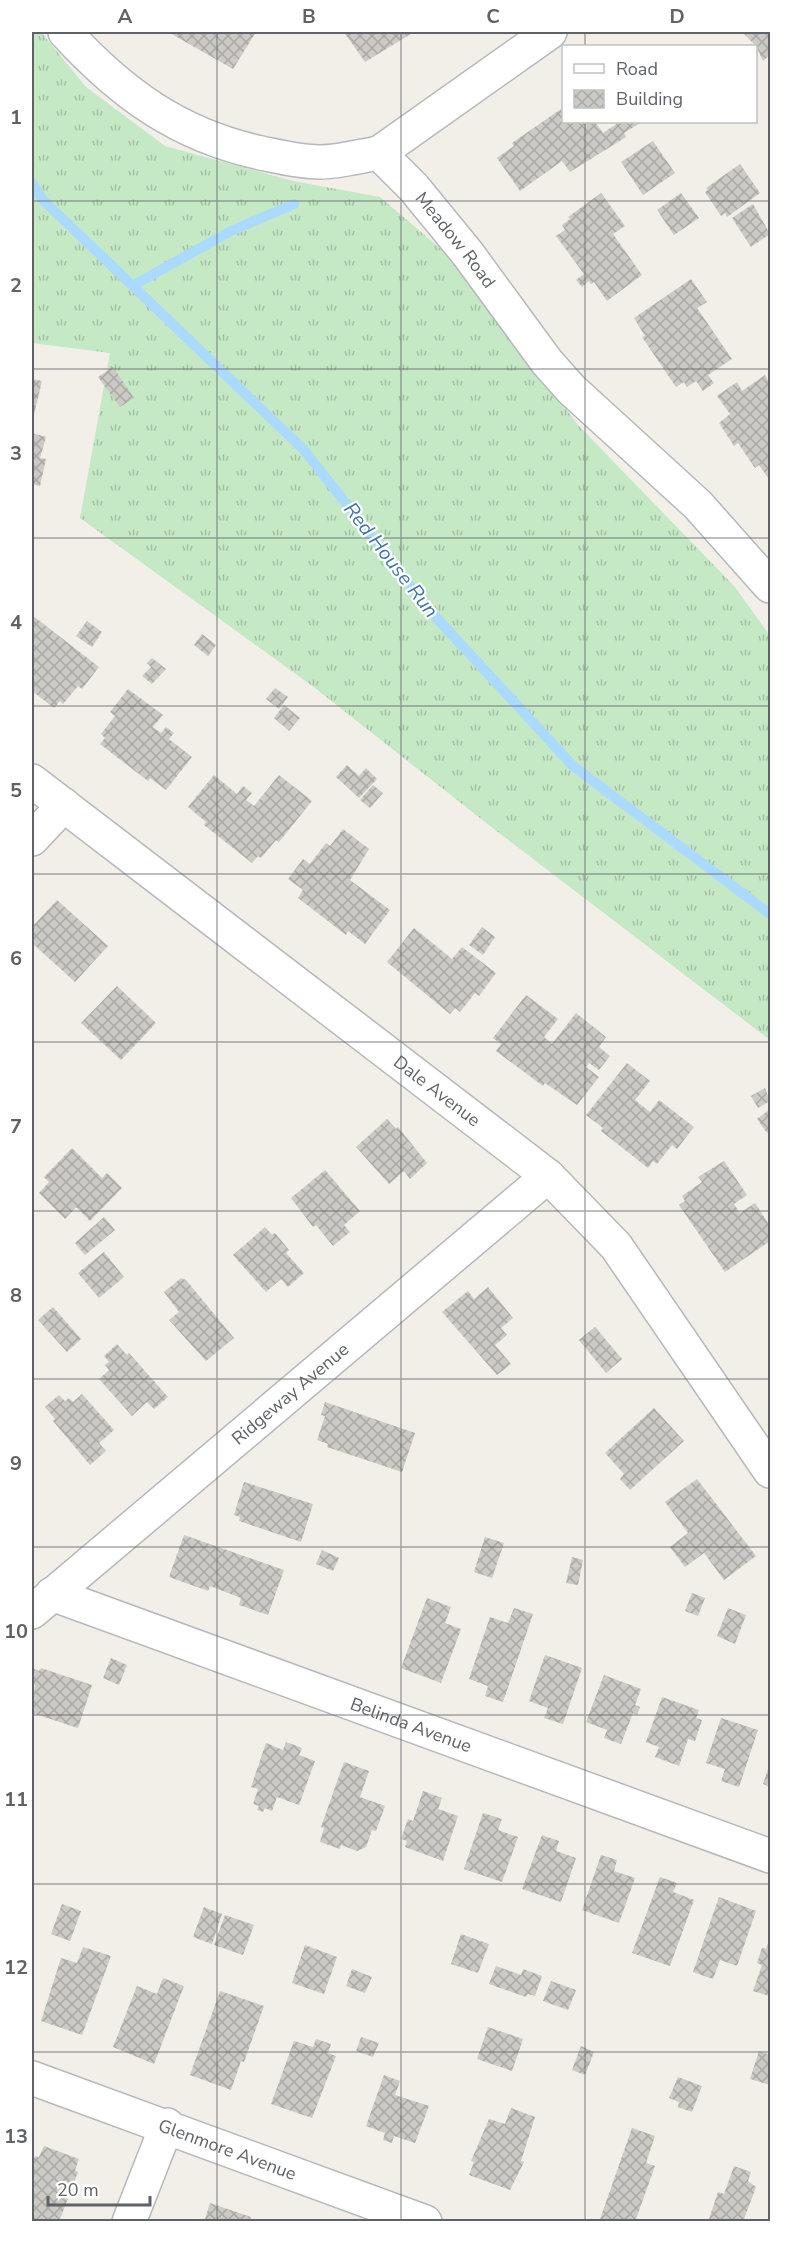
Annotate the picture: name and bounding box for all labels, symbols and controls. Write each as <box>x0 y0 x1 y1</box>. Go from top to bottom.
text: A <box>118 3 133 30</box>
text: B <box>302 3 316 30</box>
text: C <box>486 3 500 30</box>
text: D <box>669 3 685 30</box>
legend <box>562 45 757 123</box>
text: Road <box>616 57 658 81</box>
text: Building <box>616 87 683 111</box>
text: 1 <box>10 104 22 131</box>
street label: Meadow Road <box>410 187 501 293</box>
text: 2 <box>10 272 22 299</box>
text: 3 <box>10 440 22 467</box>
water label: Red House Run <box>337 497 445 623</box>
text: 4 <box>10 609 22 636</box>
text: 5 <box>10 777 22 804</box>
text: 6 <box>10 945 22 972</box>
street label: Dale Avenue <box>389 1050 485 1132</box>
text: 7 <box>10 1113 22 1140</box>
text: 8 <box>10 1282 22 1309</box>
street label: Ridgeway Avenue <box>227 1337 354 1450</box>
text: 9 <box>10 1450 22 1477</box>
text: 10 <box>4 1618 28 1645</box>
street label: Belinda Avenue <box>347 1692 475 1758</box>
text: 11 <box>4 1786 28 1813</box>
text: 12 <box>4 1954 28 1981</box>
street label: Glenmore Avenue <box>155 2113 300 2186</box>
text: 13 <box>4 2123 28 2150</box>
scale bar <box>48 2169 150 2207</box>
text: 20 m <box>57 2178 99 2202</box>

